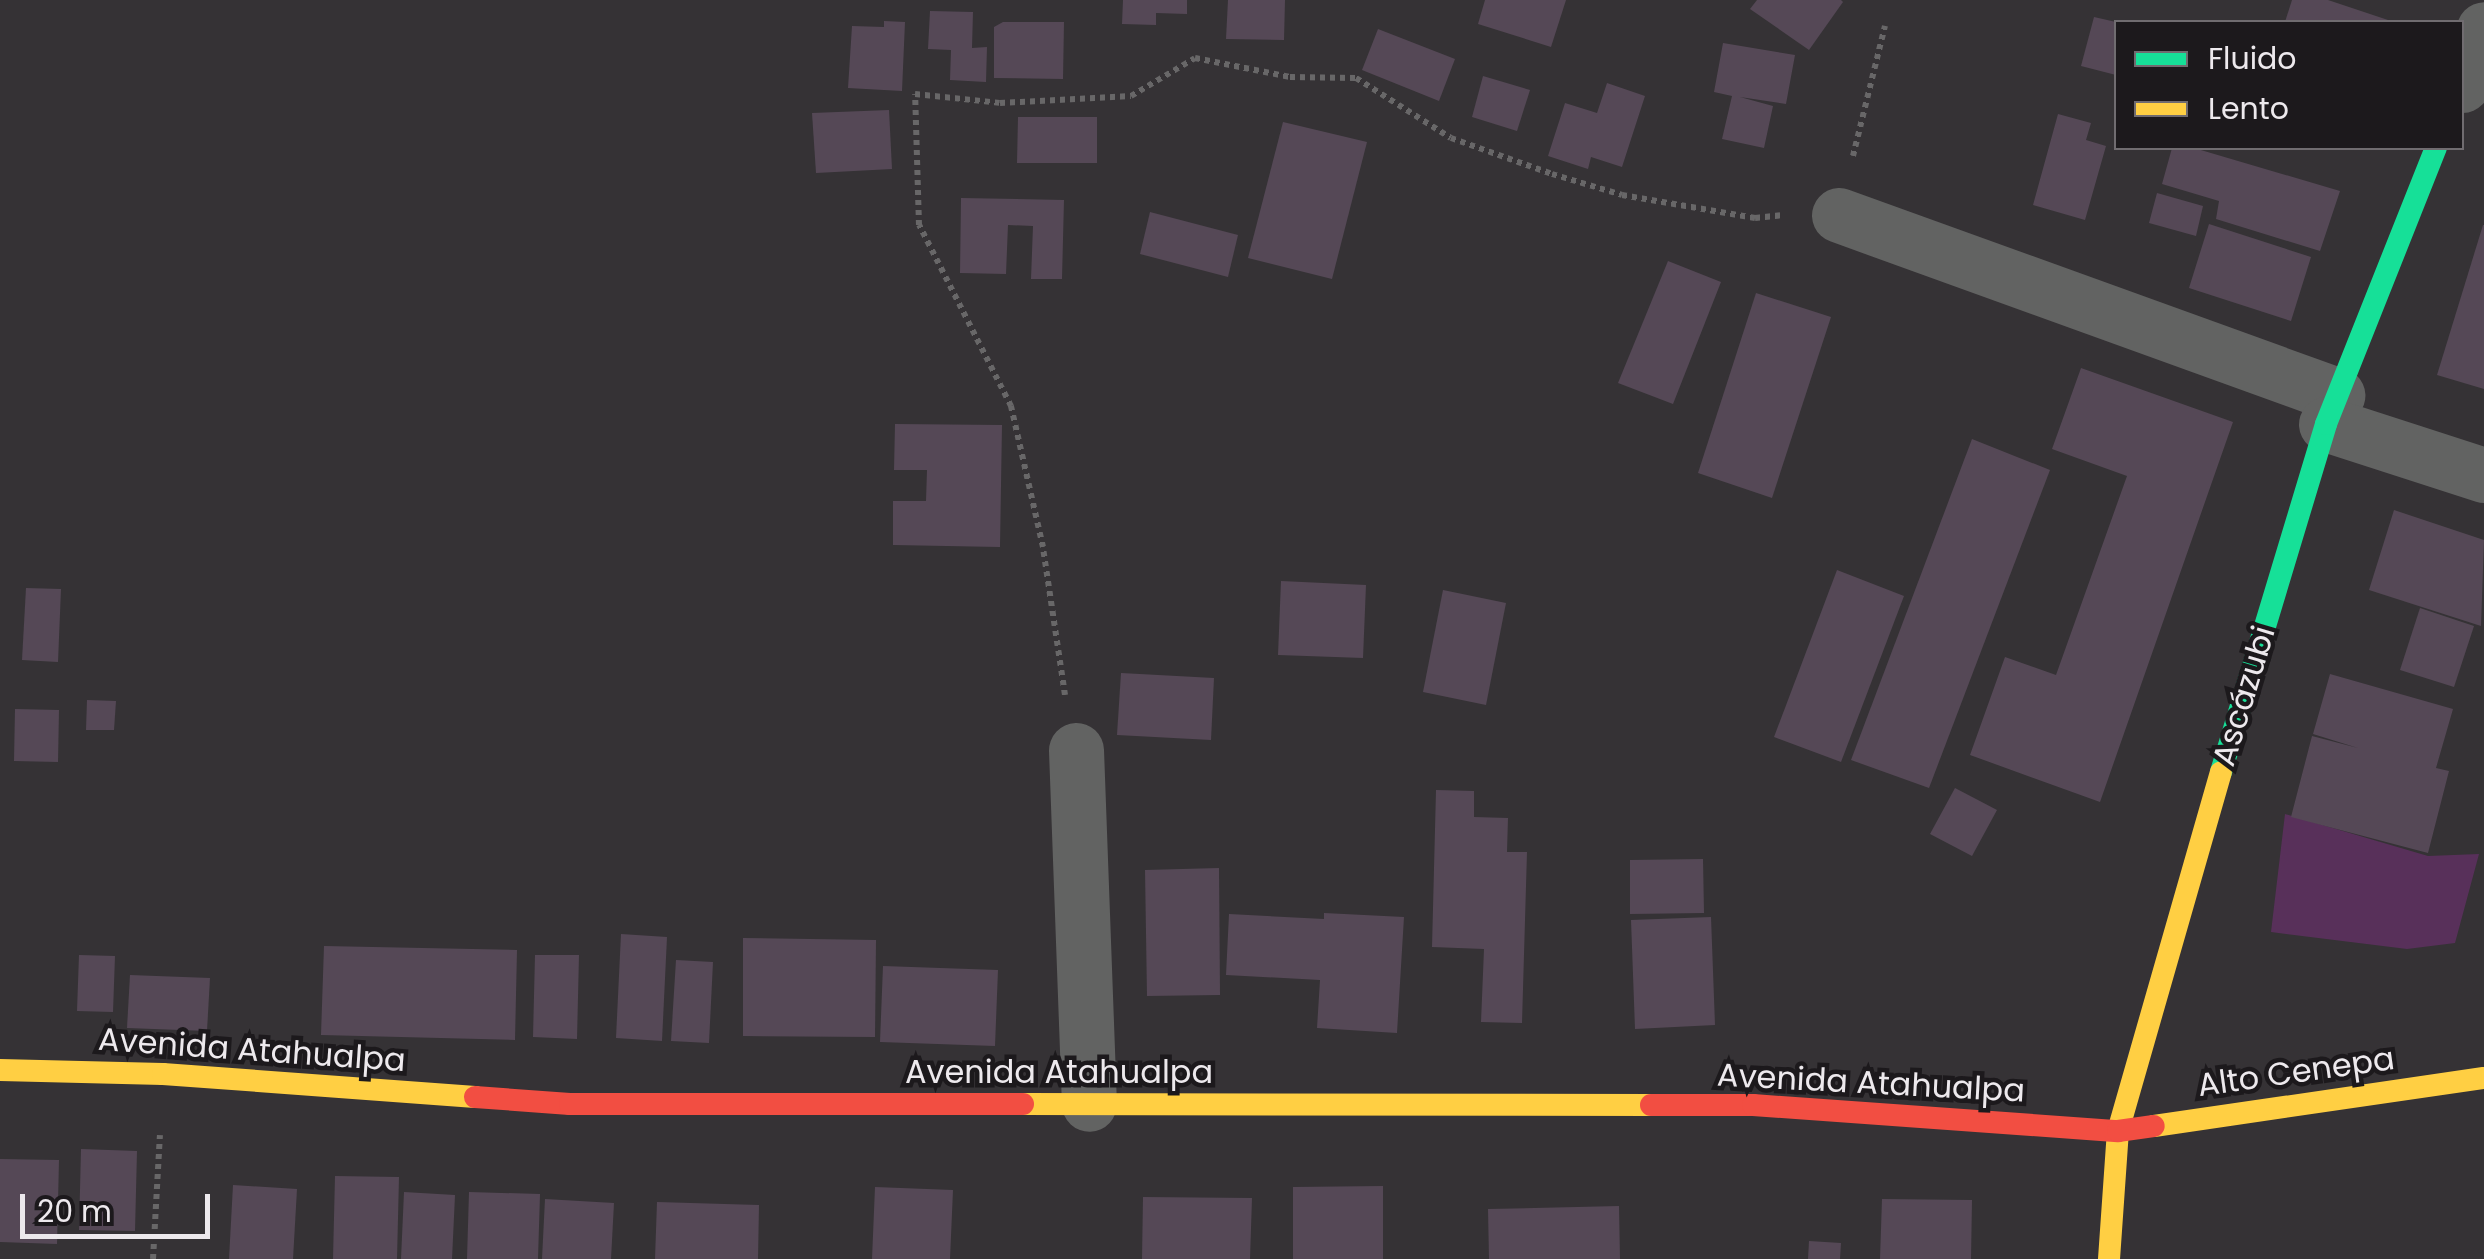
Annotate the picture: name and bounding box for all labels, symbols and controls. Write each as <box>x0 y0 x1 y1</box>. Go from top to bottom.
legend <box>2114 20 2464 150</box>
text: Fluido <box>2208 37 2297 80</box>
text: Lento <box>2208 87 2289 130</box>
street label: Ascázubi <box>2205 622 2283 770</box>
street label: Avenida Atahualpa <box>97 1020 407 1080</box>
street label: Alto Cenepa <box>2195 1039 2397 1105</box>
street label: Avenida Atahualpa <box>905 1053 1213 1091</box>
street label: Avenida Atahualpa <box>1716 1056 2026 1110</box>
scale bar <box>25 1174 215 1236</box>
text: 20 m <box>37 1190 112 1233</box>

